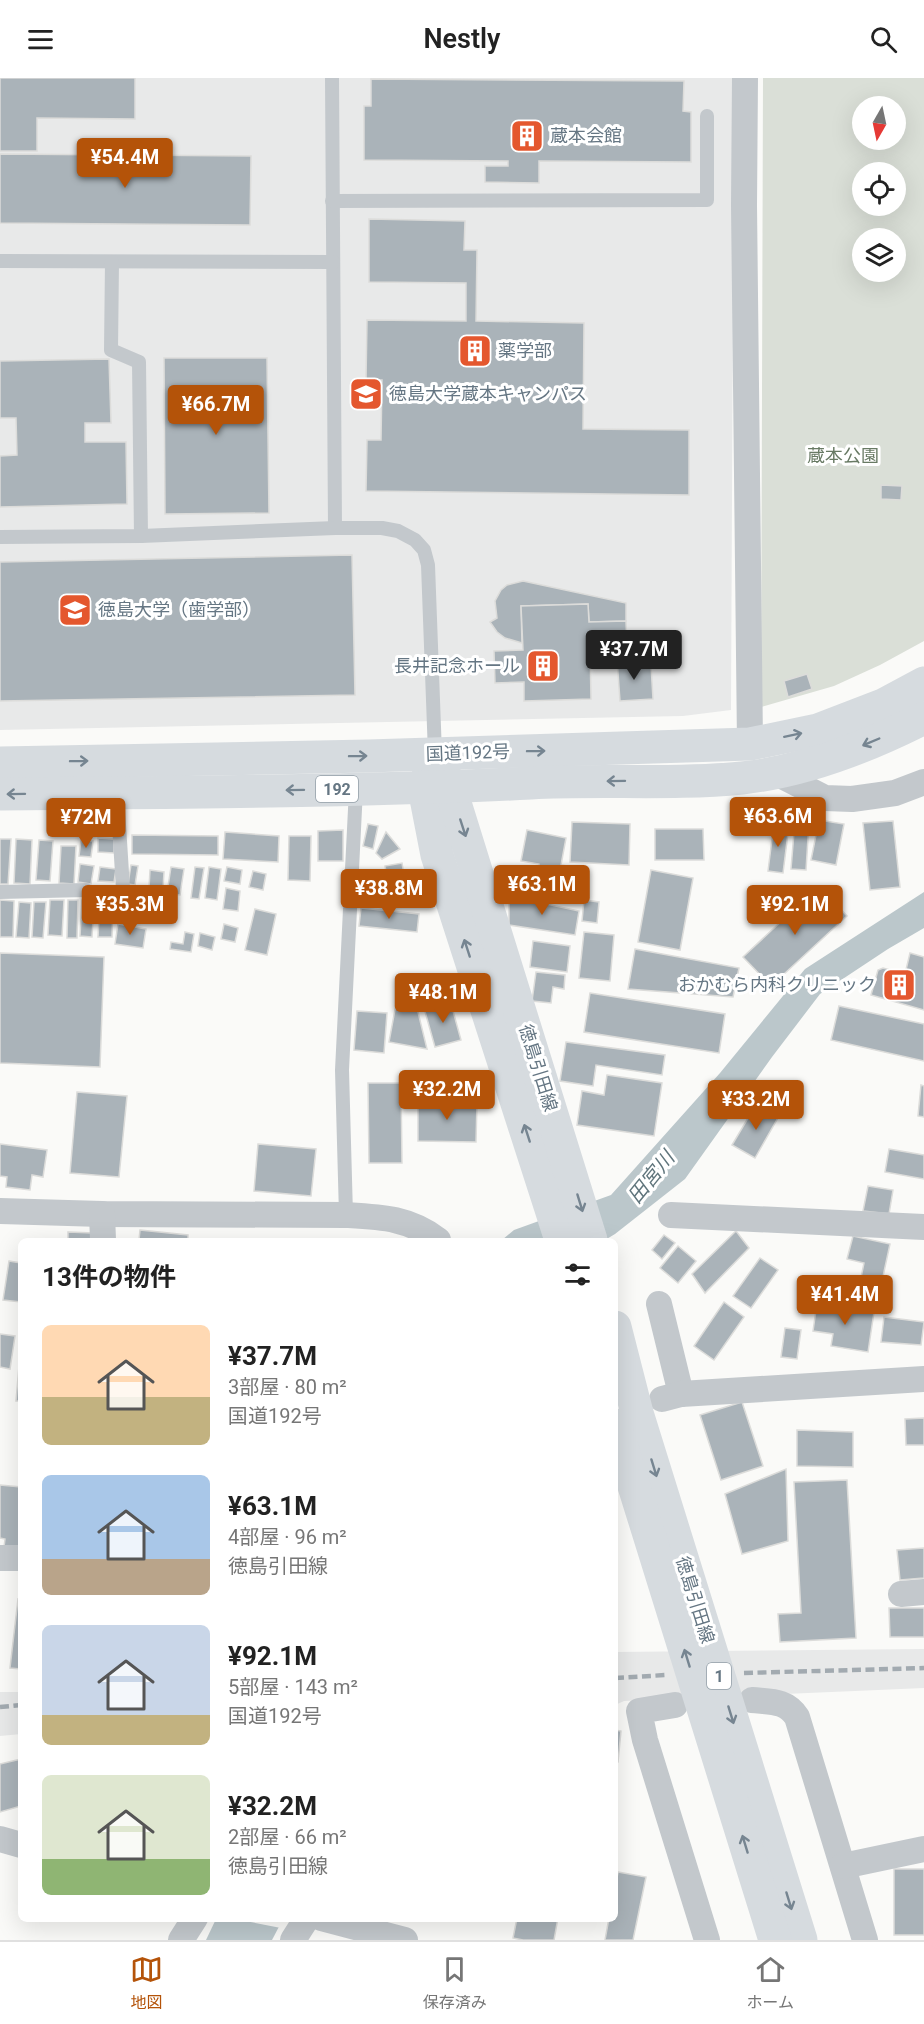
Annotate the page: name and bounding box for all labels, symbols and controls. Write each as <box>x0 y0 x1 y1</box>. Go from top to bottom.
icon: menu <box>24 23 57 56</box>
text: Nestly <box>423 23 501 55</box>
icon: search <box>867 23 900 56</box>
north arrow <box>852 96 906 150</box>
map controls <box>852 96 906 282</box>
building icon: 蔵本会館 <box>509 118 545 154</box>
place label: 蔵本会館 <box>550 125 622 146</box>
pin: ¥54.4M <box>76 138 174 189</box>
text: ¥54.4M <box>91 145 159 169</box>
button: locate <box>852 162 906 216</box>
button: layers <box>852 228 906 282</box>
building icon: 薬学部 <box>457 333 493 369</box>
place label: 薬学部 <box>498 340 552 361</box>
school or university icon: 徳島大学蔵本キャンパス <box>348 376 384 412</box>
place label: 徳島大学蔵本キャンパス <box>389 383 587 404</box>
pin: ¥66.7M <box>167 385 265 436</box>
text: ¥66.7M <box>182 392 250 416</box>
park label: 蔵本公園 <box>807 445 879 466</box>
school or university icon: 徳島大学（歯学部） <box>57 592 93 628</box>
place label: 徳島大学（歯学部） <box>98 599 260 620</box>
pin: ¥37.7M <box>585 630 683 681</box>
text: ¥37.7M <box>600 637 668 661</box>
building icon: 長井記念ホール <box>525 648 561 684</box>
place label: 長井記念ホール <box>394 655 520 676</box>
one-way arrow <box>782 729 802 740</box>
one-way arrow <box>862 737 880 748</box>
street label: 国道192号 <box>425 741 511 764</box>
one-way arrow <box>525 745 545 757</box>
one-way arrow <box>348 751 368 762</box>
one-way arrow <box>69 755 89 767</box>
one-way arrow <box>607 775 627 787</box>
road number: 192 <box>316 776 358 802</box>
one-way arrow <box>286 784 306 796</box>
one-way arrow <box>7 788 27 800</box>
pin: ¥63.6M <box>729 797 827 848</box>
pin: ¥72M <box>50 798 122 849</box>
text: ¥63.6M <box>744 804 812 828</box>
text: ¥72M <box>60 805 112 829</box>
one-way arrow <box>458 818 469 837</box>
pin: ¥63.1M <box>493 865 591 916</box>
pin: ¥38.8M <box>340 869 438 920</box>
text: ¥63.1M <box>508 872 576 896</box>
text: ¥38.8M <box>355 876 423 900</box>
pin: ¥35.3M <box>81 885 179 936</box>
pin: ¥92.1M <box>746 885 844 936</box>
text: ¥35.3M <box>96 892 164 916</box>
text: ¥92.1M <box>761 892 829 916</box>
one-way arrow <box>461 939 472 958</box>
building icon: おかむら内科クリニック <box>881 967 917 1003</box>
pin: ¥48.1M <box>394 973 492 1024</box>
place label: おかむら内科クリニック <box>678 974 876 995</box>
text: ¥48.1M <box>409 980 477 1004</box>
street label: 徳島引田線 <box>515 1022 562 1114</box>
pin: ¥32.2M <box>398 1070 496 1121</box>
text: ¥32.2M <box>413 1077 481 1101</box>
pin: ¥33.2M <box>707 1080 805 1131</box>
text: ¥33.2M <box>722 1087 790 1111</box>
one-way arrow <box>521 1124 532 1143</box>
water label: 田宮川 <box>623 1145 680 1208</box>
one-way arrow <box>575 1193 586 1212</box>
icon: filters <box>561 1258 594 1291</box>
text: 13件の物件 <box>42 1262 176 1292</box>
pin: ¥41.4M <box>796 1275 894 1326</box>
text: ¥41.4M <box>811 1282 879 1306</box>
text: ¥37.7M <box>228 1341 317 1371</box>
icon: home <box>90 1349 162 1421</box>
text: 3部屋 · 80 m² <box>228 1375 347 1399</box>
text: 国道192号 <box>228 1404 322 1428</box>
one-way arrow <box>650 1459 661 1478</box>
text: ¥63.1M <box>228 1491 317 1521</box>
icon: home <box>90 1499 162 1571</box>
text: 4部屋 · 96 m² <box>228 1525 347 1549</box>
text: 徳島引田線 <box>228 1554 328 1578</box>
street label: 徳島引田線 <box>672 1554 719 1646</box>
text: ¥92.1M <box>228 1641 317 1671</box>
icon: home <box>90 1649 162 1721</box>
one-way arrow <box>681 1649 692 1668</box>
road number: 1 <box>707 1663 731 1689</box>
text: 5部屋 · 143 m² <box>228 1675 358 1699</box>
text: 国道192号 <box>228 1704 322 1728</box>
one-way arrow <box>726 1705 737 1724</box>
text: ¥32.2M <box>228 1791 317 1821</box>
icon: home <box>90 1799 162 1871</box>
text: 2部屋 · 66 m² <box>228 1825 347 1849</box>
one-way arrow <box>739 1835 750 1854</box>
text: 徳島引田線 <box>228 1854 328 1878</box>
one-way arrow <box>784 1891 795 1910</box>
tab: 地図 <box>130 1953 163 2013</box>
tab: 保存済み <box>423 1953 487 2013</box>
tab: ホーム <box>747 1953 794 2013</box>

